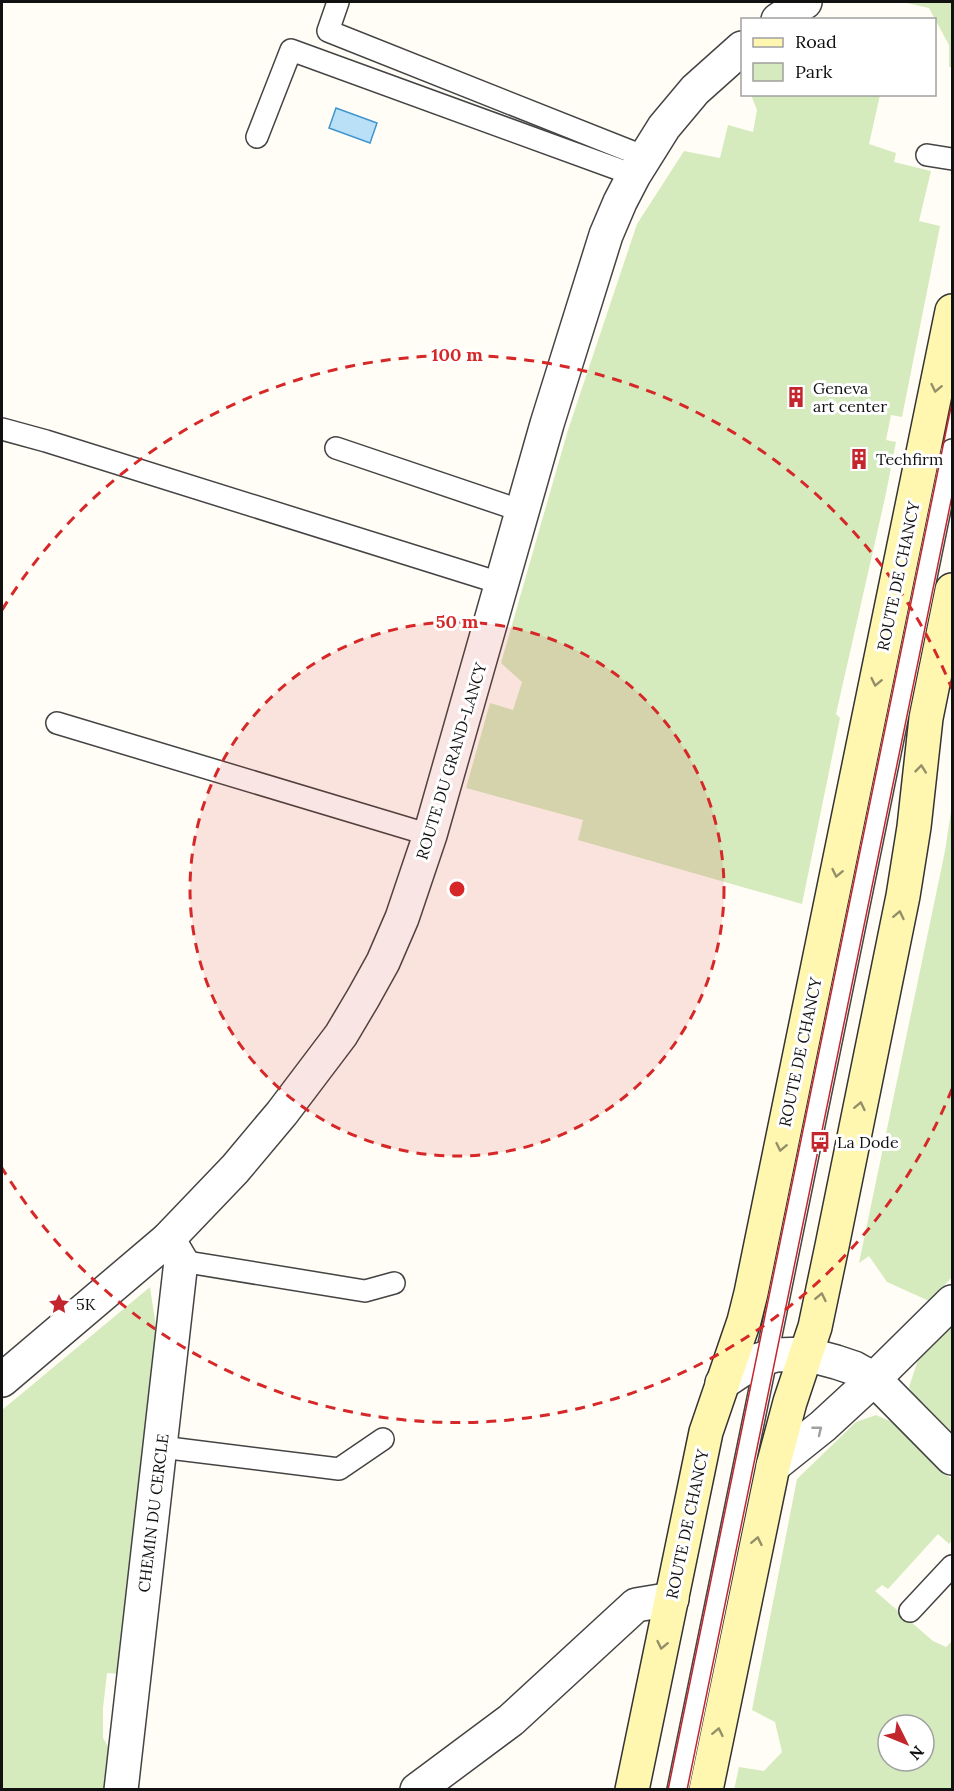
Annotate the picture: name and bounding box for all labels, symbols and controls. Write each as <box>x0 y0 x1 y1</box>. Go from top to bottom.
legend <box>741 18 936 96</box>
text: Road <box>795 30 837 53</box>
text: Park <box>795 60 833 83</box>
text: 100 m <box>431 343 483 366</box>
place label: Geneva art center <box>813 378 887 416</box>
one-way arrow <box>931 383 944 393</box>
building icon: Geneva art center <box>784 385 808 409</box>
building icon: Techfirm <box>847 447 871 471</box>
place label: Techfirm <box>876 449 943 469</box>
street label: ROUTE DE CHANCY <box>872 499 924 652</box>
text: 50 m <box>436 610 479 633</box>
street label: ROUTE DU GRAND-LANCY <box>411 659 491 862</box>
one-way arrow <box>870 677 883 687</box>
one-way arrow <box>914 764 926 773</box>
one-way arrow <box>831 868 844 878</box>
centre of rings <box>447 879 467 899</box>
one-way arrow <box>892 910 905 920</box>
street label: ROUTE DE CHANCY <box>774 975 826 1128</box>
one-way arrow <box>853 1101 866 1111</box>
bus stop icon: La Dode <box>808 1130 832 1154</box>
place label: La Dode <box>837 1132 899 1152</box>
one-way arrow <box>775 1141 788 1151</box>
place icon: 5K <box>47 1292 71 1316</box>
one-way arrow <box>814 1292 827 1302</box>
place label: 5K <box>76 1294 96 1314</box>
one-way arrow <box>811 1426 822 1437</box>
street label: CHEMIN DU CERCLE <box>133 1432 173 1593</box>
street label: ROUTE DE CHANCY <box>661 1447 713 1600</box>
one-way arrow <box>750 1536 763 1546</box>
one-way arrow <box>657 1639 670 1649</box>
north arrow <box>876 1713 936 1773</box>
one-way arrow <box>711 1727 724 1737</box>
text: N <box>905 1742 929 1765</box>

